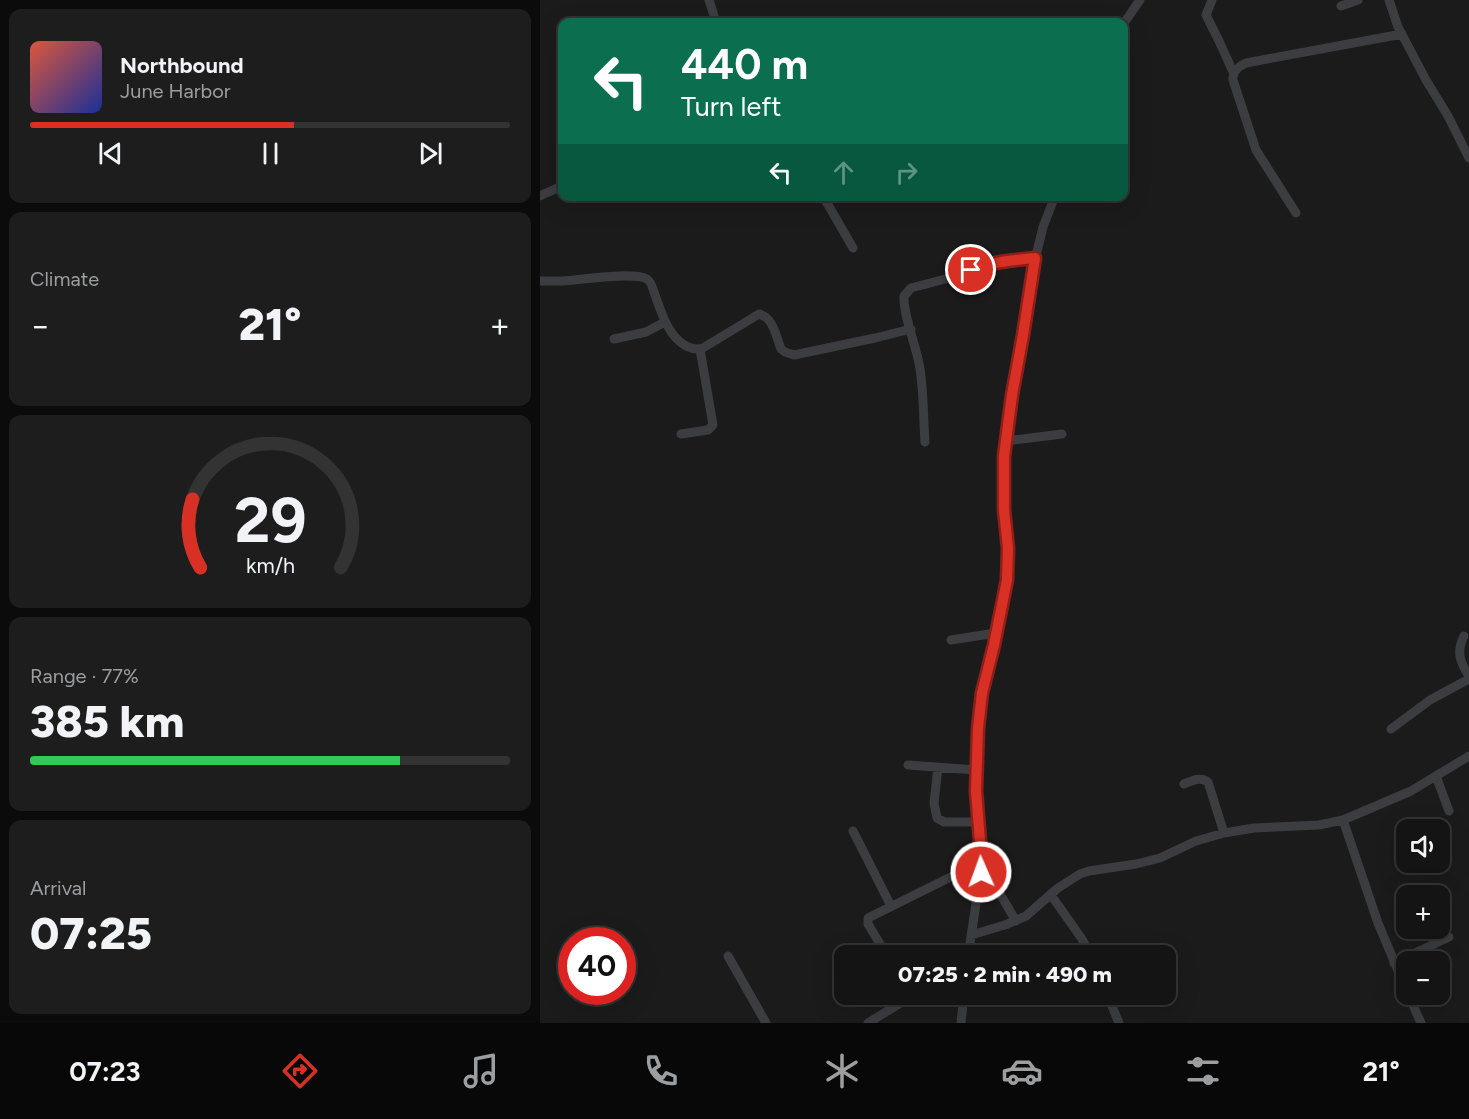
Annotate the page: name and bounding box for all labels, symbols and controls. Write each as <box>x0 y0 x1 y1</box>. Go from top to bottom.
text: 440 m <box>681 39 808 90</box>
icon: left <box>582 42 660 120</box>
text: Northbound <box>120 52 244 79</box>
text: June Harbor <box>120 79 231 103</box>
text: Turn left <box>681 90 781 123</box>
icon: previous <box>94 137 127 170</box>
icon: pause <box>254 137 287 170</box>
icon: next <box>414 137 447 170</box>
icon: left <box>764 156 797 189</box>
icon: ahead <box>827 156 860 189</box>
icon: right <box>890 156 923 189</box>
pin <box>945 244 996 295</box>
icon: arrive <box>954 253 987 286</box>
text: Climate <box>30 267 99 291</box>
text: 21° <box>239 297 301 351</box>
text: − <box>30 306 51 345</box>
text: + <box>489 306 510 345</box>
text: 29 <box>234 484 306 559</box>
text: km/h <box>246 554 294 579</box>
text: Range · 77% <box>30 664 139 688</box>
text: 385 km <box>30 694 185 748</box>
map controls <box>1396 819 1450 1005</box>
button: sound <box>1396 819 1450 873</box>
position arrow <box>949 840 1013 904</box>
text: Arrival <box>30 876 86 900</box>
button: + <box>1396 885 1450 939</box>
text: 07:25 <box>30 906 152 960</box>
speed limit sign: 40 <box>558 927 636 1005</box>
button: − <box>1396 951 1450 1005</box>
text: 07:25 · 2 min · 490 m <box>898 961 1112 988</box>
icon: directions <box>279 1050 321 1092</box>
icon: music <box>460 1050 502 1092</box>
icon: phone <box>640 1050 682 1092</box>
icon: climate <box>821 1050 863 1092</box>
icon: car <box>1001 1050 1043 1092</box>
icon: filters <box>1182 1050 1224 1092</box>
text: 07:23 <box>69 1055 141 1088</box>
text: 21° <box>1362 1055 1400 1088</box>

